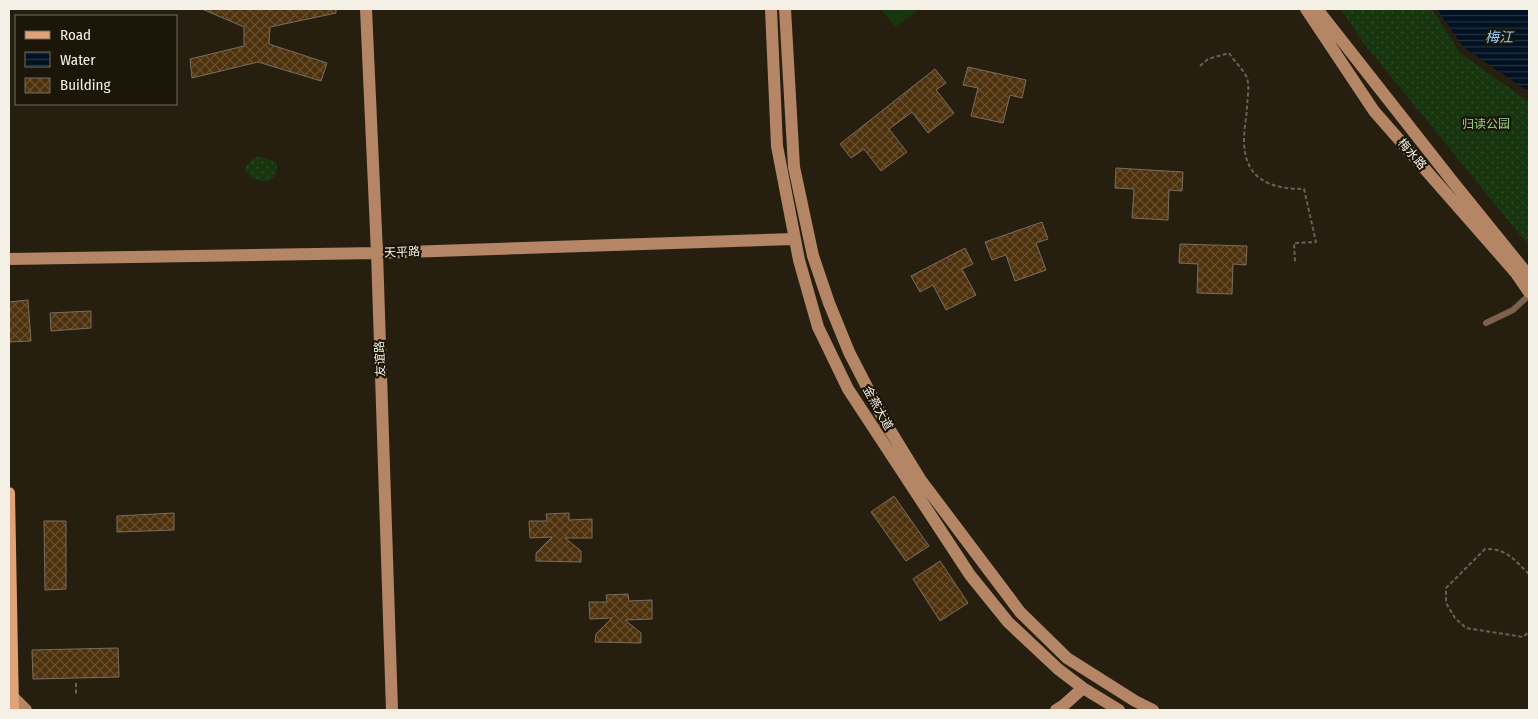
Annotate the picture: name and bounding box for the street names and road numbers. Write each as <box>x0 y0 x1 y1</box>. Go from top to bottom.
street label: 梅水路 <box>1395 136 1429 172</box>
street label: 天平路 <box>384 244 420 260</box>
street label: 友谊路 <box>372 341 388 377</box>
street label: 金燕大道 <box>860 384 896 432</box>

